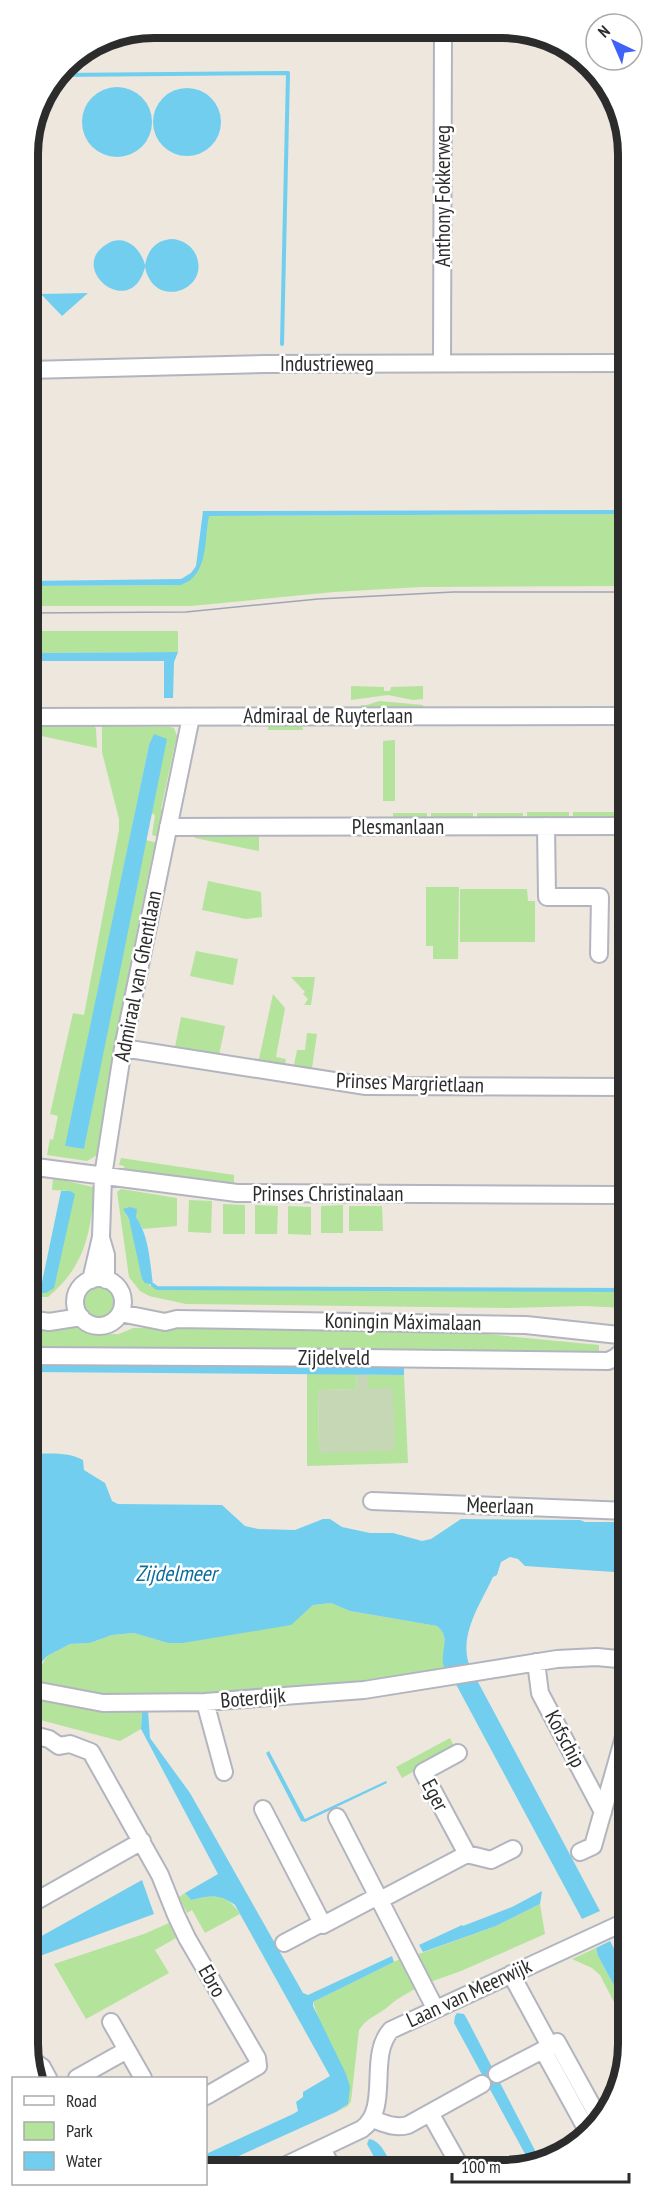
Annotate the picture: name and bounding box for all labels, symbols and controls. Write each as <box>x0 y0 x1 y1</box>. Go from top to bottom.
north arrow <box>584 12 644 72</box>
text: N <box>594 21 614 41</box>
street label: Anthony Fokkerweg <box>429 125 456 267</box>
street label: Industrieweg <box>280 350 374 377</box>
street label: Admiraal de Ruyterlaan <box>243 702 413 729</box>
street label: Plesmanlaan <box>352 813 444 840</box>
street label: Admiraal van Ghentlaan <box>108 888 167 1064</box>
street label: Prinses Margrietlaan <box>336 1066 484 1099</box>
street label: Prinses Christinalaan <box>253 1180 403 1207</box>
street label: Koningin Máximalaan <box>324 1307 482 1336</box>
street label: Zijdelveld <box>298 1344 370 1371</box>
street label: Meerlaan <box>466 1491 534 1520</box>
water label: Zijdelmeer <box>135 1559 220 1587</box>
street label: Boterdijk <box>219 1681 287 1714</box>
street label: Kofschip <box>539 1705 592 1772</box>
street label: Eger <box>416 1774 455 1816</box>
street label: Laan van Meerwijk <box>402 1952 536 2033</box>
street label: Ebro <box>193 1960 232 2002</box>
legend <box>12 2077 207 2185</box>
text: Road <box>66 2089 97 2112</box>
text: Park <box>66 2119 93 2142</box>
scale bar <box>452 2146 629 2184</box>
text: Water <box>66 2149 102 2172</box>
text: 100 m <box>461 2155 501 2178</box>

